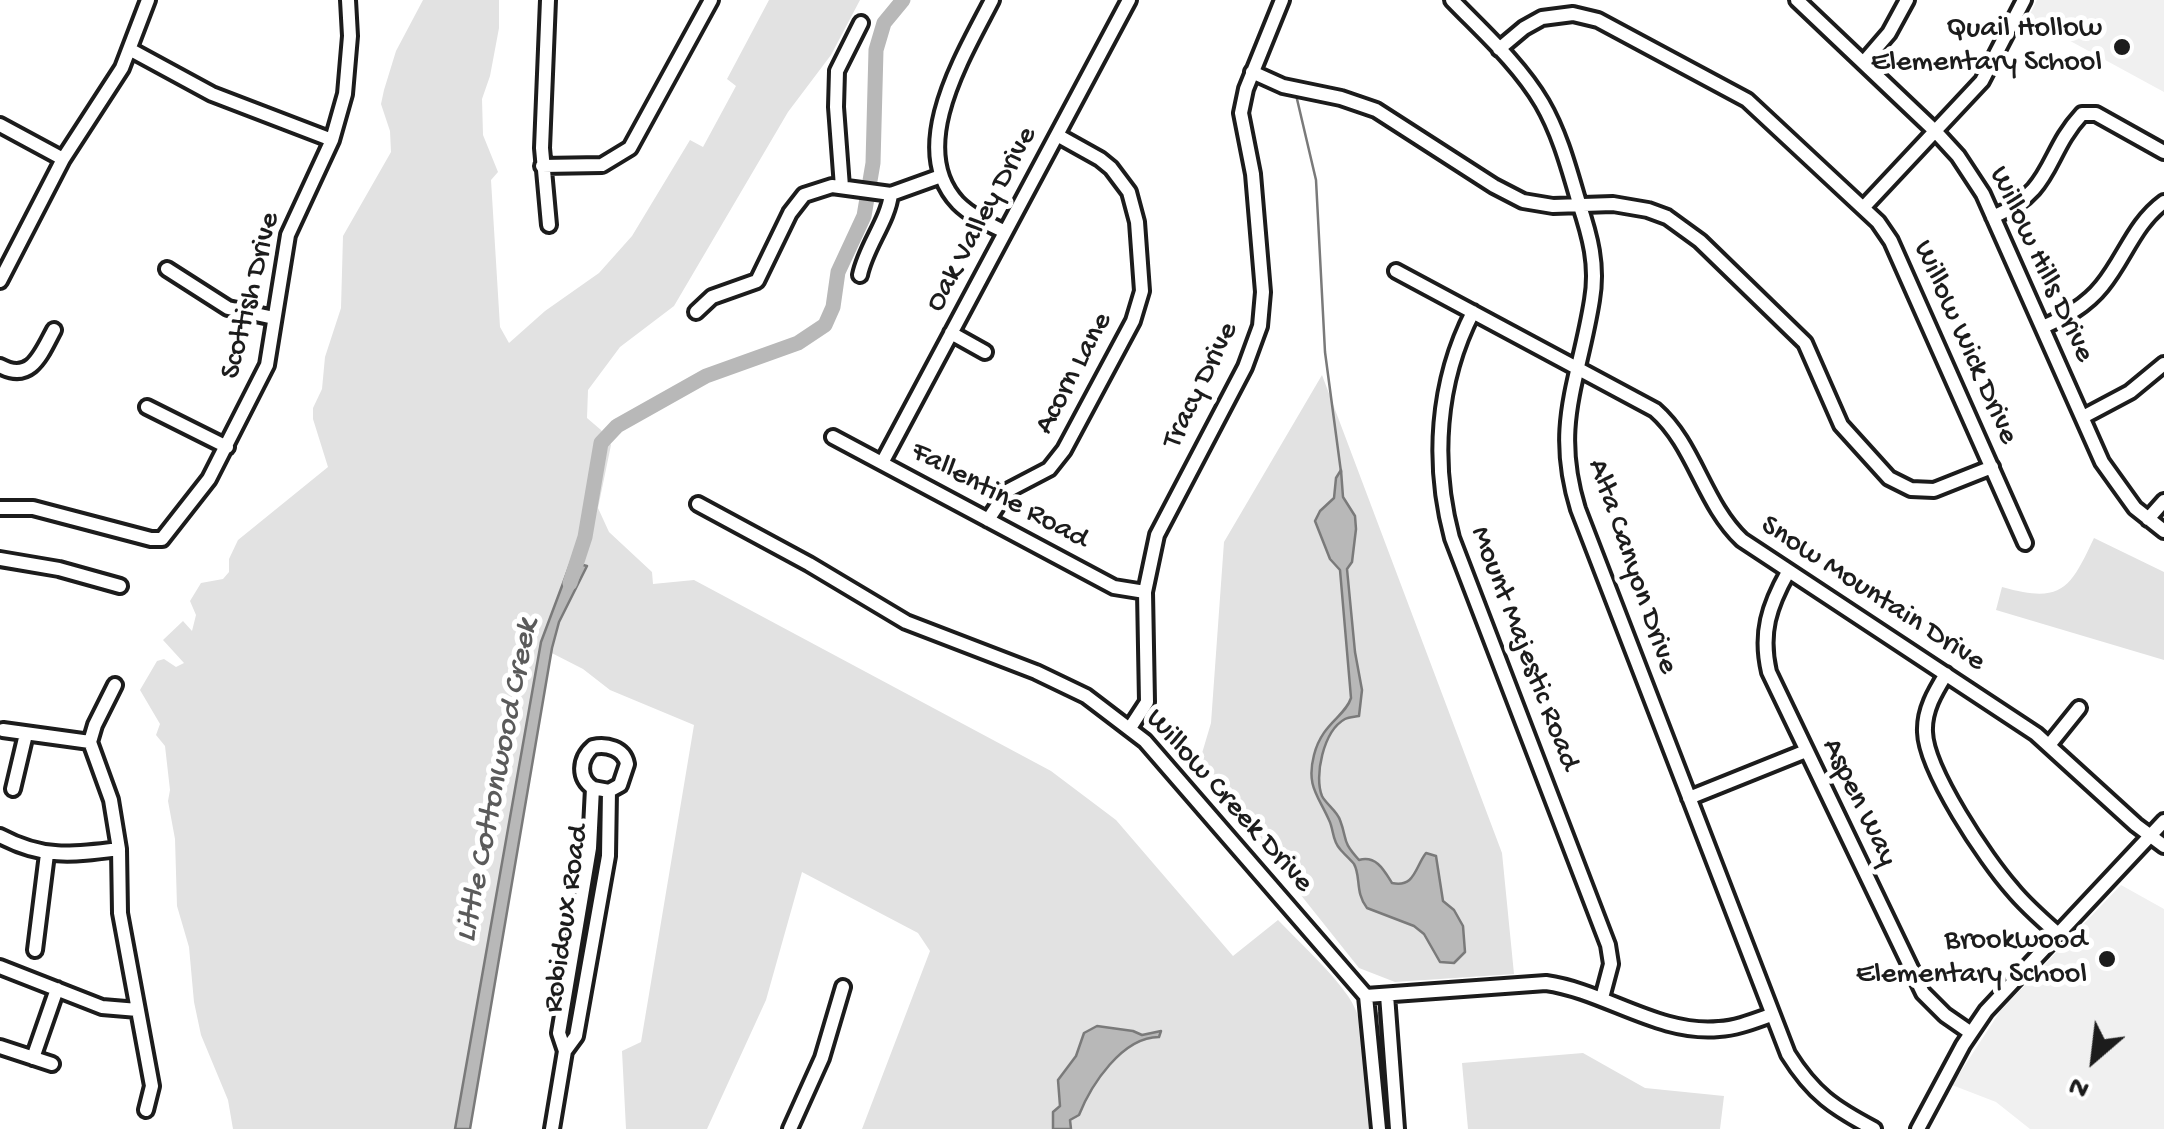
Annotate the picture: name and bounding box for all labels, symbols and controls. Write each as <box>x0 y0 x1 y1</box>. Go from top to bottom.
place label: Quail Hollow Elementary School <box>1871 12 2102 82</box>
marker: Quail Hollow Elementary School <box>2111 36 2133 58</box>
street label: Oak Valley Drive <box>919 121 1047 319</box>
street label: Willow Hills Drive <box>1979 162 2101 368</box>
street label: Scottish Drive <box>214 209 290 383</box>
street label: Willow Wick Drive <box>1903 236 2025 450</box>
street label: Acorn Lane <box>1028 307 1122 441</box>
street label: Tracy Drive <box>1156 317 1248 455</box>
street label: Fallentine Road <box>904 435 1094 559</box>
street label: Alta Canyon Drive <box>1577 455 1685 679</box>
street label: Snow Mountain Drive <box>1753 509 1991 681</box>
street label: Mount Majestic Road <box>1460 522 1586 776</box>
water label: Little Cottonwood Creek <box>449 616 549 946</box>
street label: Willow Creek Drive <box>1136 703 1320 901</box>
street label: Aspen Way <box>1812 733 1904 873</box>
street label: Robidoux Road <box>537 823 599 1015</box>
place label: Brookwood Elementary School <box>1856 924 2087 994</box>
marker: Brookwood Elementary School <box>2096 948 2118 970</box>
north arrow <box>2044 1009 2144 1109</box>
text: N <box>2064 1067 2095 1105</box>

